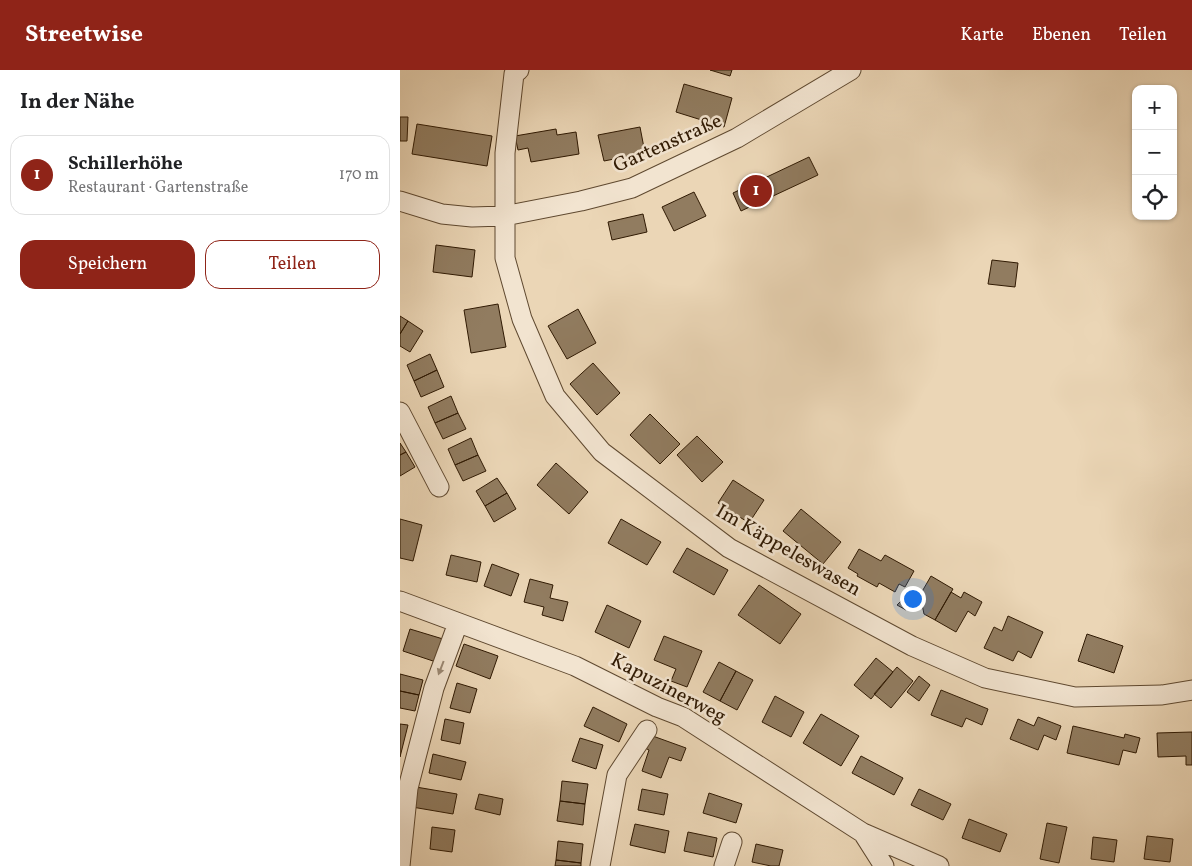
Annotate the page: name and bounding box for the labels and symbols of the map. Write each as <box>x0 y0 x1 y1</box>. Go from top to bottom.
street label: Gartenstraße <box>609 108 727 180</box>
pin: 1 <box>740 172 772 210</box>
street label: Im Käppeleswasen <box>710 498 866 604</box>
your location <box>900 586 926 612</box>
street label: Kapuzinerweg <box>605 647 731 731</box>
one-way arrow <box>437 661 444 676</box>

